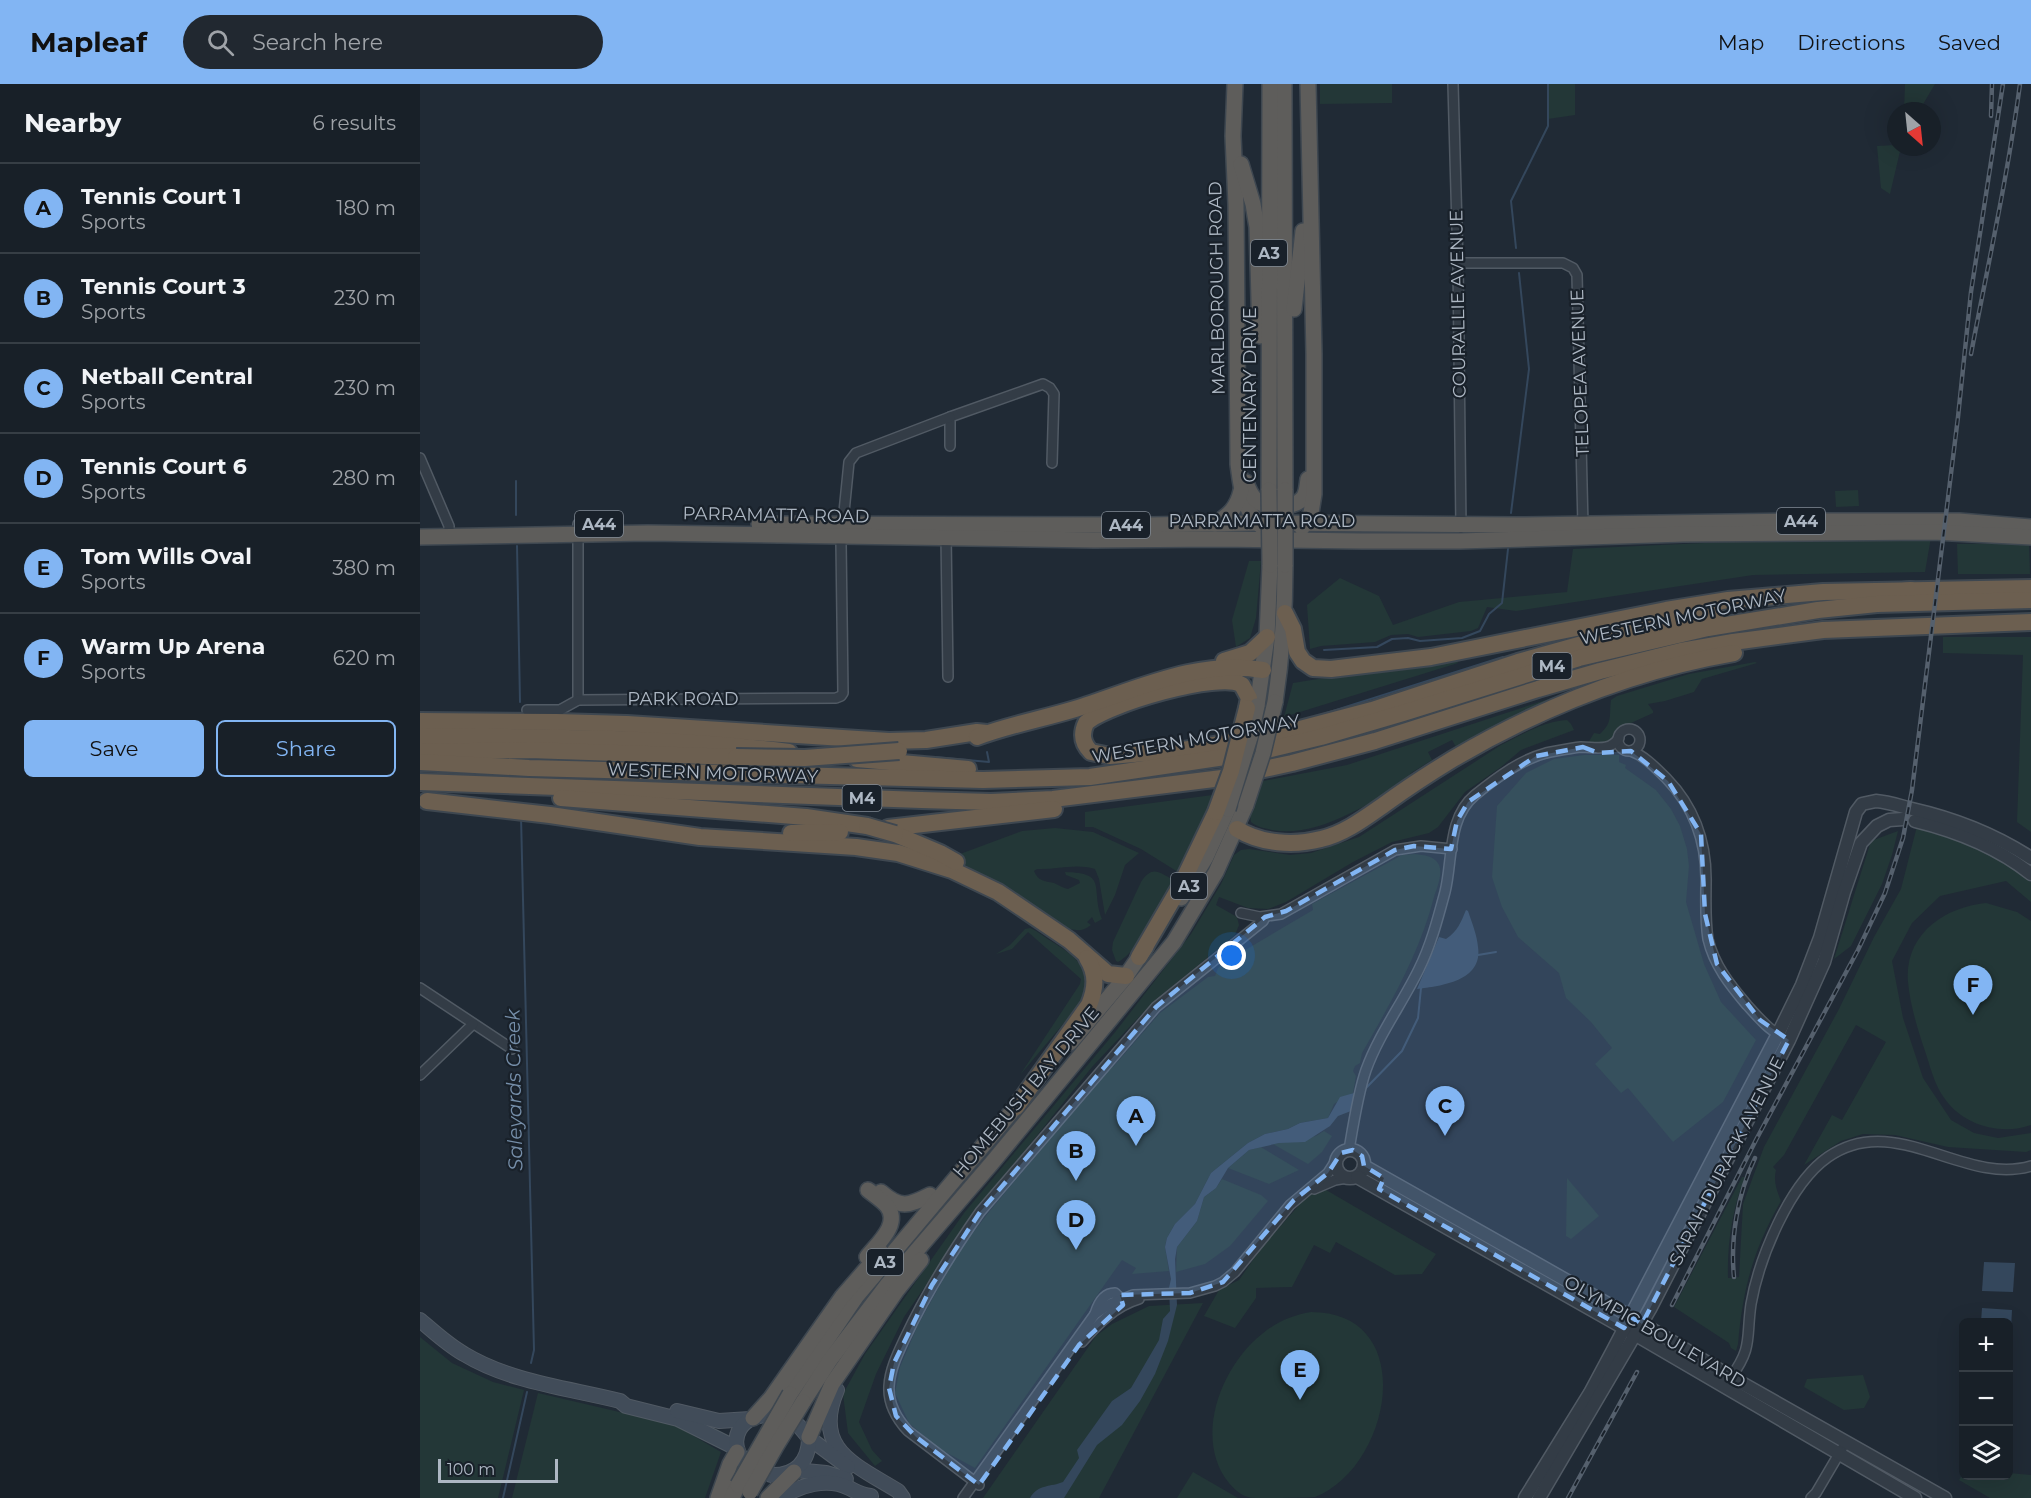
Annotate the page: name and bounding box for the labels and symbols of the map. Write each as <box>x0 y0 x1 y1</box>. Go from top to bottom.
north arrow <box>1887 102 1941 156</box>
street label: MARLBOROUGH ROAD <box>1204 181 1230 395</box>
street label: COURALLIE AVENUE <box>1445 210 1471 398</box>
road number: A3 <box>1251 240 1287 266</box>
street label: TELOPEA AVENUE <box>1566 289 1594 457</box>
street label: CENTENARY DRIVE <box>1239 307 1261 483</box>
street label: PARRAMATTA ROAD <box>682 502 870 528</box>
road number: A44 <box>1777 508 1825 534</box>
street label: PARRAMATTA ROAD <box>1169 510 1355 532</box>
road number: A44 <box>575 511 623 537</box>
road number: A44 <box>1102 512 1150 538</box>
street label: WESTERN MOTORWAY <box>1578 584 1789 650</box>
road number: M4 <box>1532 653 1572 679</box>
street label: PARK ROAD <box>627 688 739 710</box>
street label: WESTERN MOTORWAY <box>1090 710 1302 768</box>
street label: WESTERN MOTORWAY <box>607 758 819 788</box>
road number: M4 <box>842 785 882 811</box>
road number: A3 <box>1171 873 1207 899</box>
your location <box>1217 941 1246 970</box>
pin: F <box>1954 966 1992 1015</box>
street label: HOMEBUSH BAY DRIVE <box>948 1002 1104 1182</box>
water label: Saleyards Creek <box>501 1008 527 1171</box>
street label: SARAH DURACK AVENUE <box>1665 1053 1789 1269</box>
pin: C <box>1426 1086 1464 1136</box>
pin: A <box>1116 1096 1156 1146</box>
pin: B <box>1056 1132 1096 1181</box>
pin: D <box>1056 1200 1096 1250</box>
road number: A3 <box>867 1249 903 1275</box>
street label: OLYMPIC BOULEVARD <box>1560 1271 1750 1393</box>
pin: E <box>1280 1350 1320 1400</box>
scale bar <box>438 1456 558 1484</box>

